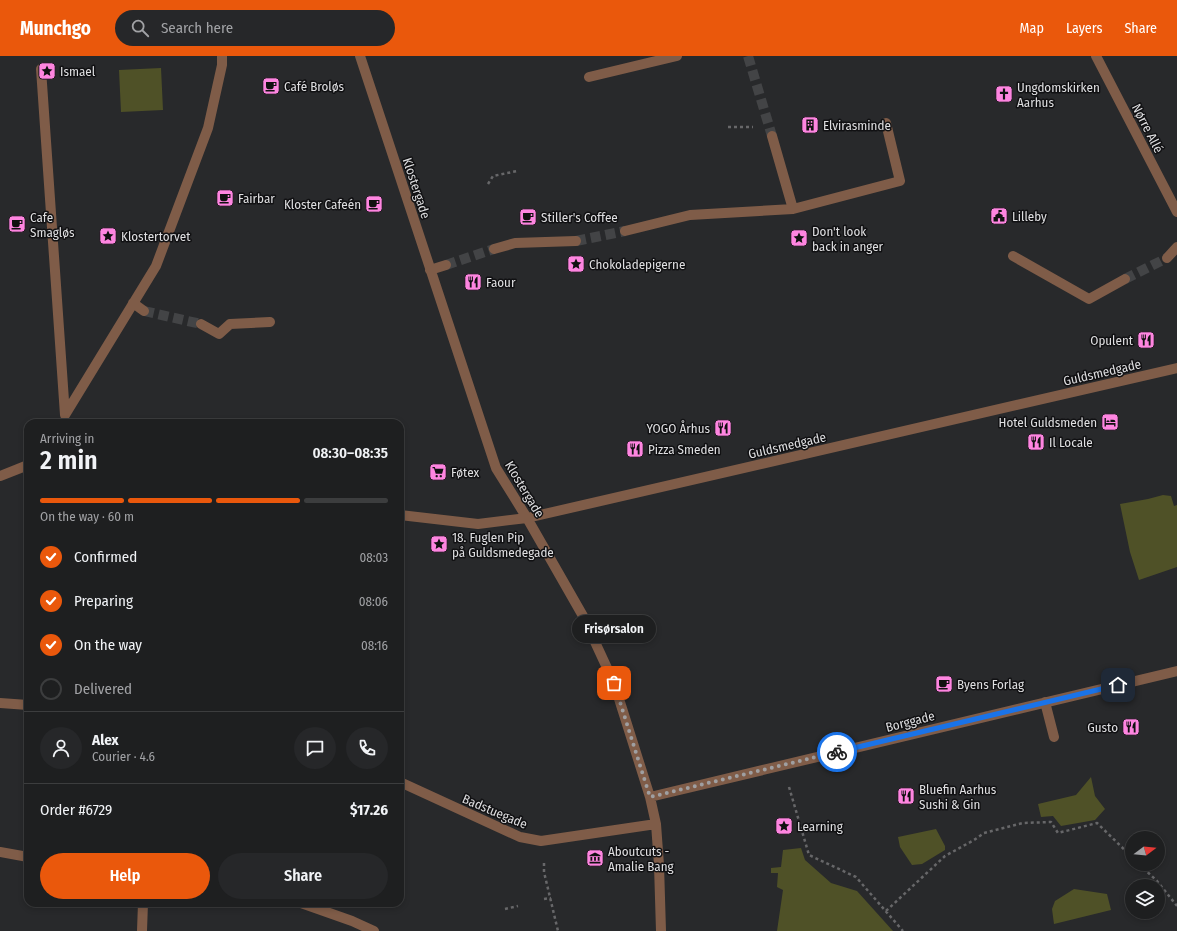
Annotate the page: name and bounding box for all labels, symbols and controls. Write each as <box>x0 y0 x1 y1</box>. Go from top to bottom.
search box <box>115 10 395 46</box>
text: Munchgo <box>20 17 91 40</box>
icon: search <box>129 17 151 39</box>
text: Search here <box>161 19 233 37</box>
text: Map <box>1020 20 1044 37</box>
text: Layers <box>1066 20 1102 37</box>
text: Share <box>1124 20 1157 37</box>
place icon: Ismael <box>37 61 57 81</box>
place label: Ismael <box>60 64 96 79</box>
cafe icon: Café Broløs <box>261 76 281 96</box>
place label: Café Broløs <box>284 79 344 94</box>
place label: Ungdomskirken Aarhus <box>1017 80 1100 110</box>
church icon: Ungdomskirken Aarhus <box>994 84 1014 104</box>
street label: Nørre Allé <box>1129 101 1166 155</box>
building icon: Elvirasminde <box>800 115 820 135</box>
place label: Elvirasminde <box>823 118 891 133</box>
street label: Klostergade <box>400 156 433 220</box>
cafe icon: Fairbar <box>215 188 235 208</box>
place label: Fairbar <box>238 191 275 206</box>
cafe icon: Kloster Cafeén <box>364 194 384 214</box>
place label: Kloster Cafeén <box>284 197 361 212</box>
public building icon: Lilleby <box>989 206 1009 226</box>
cafe icon: Stiller's Coffee <box>518 207 538 227</box>
place label: Lilleby <box>1012 209 1047 224</box>
place label: Cafe Smagløs <box>30 210 75 240</box>
place label: Stiller's Coffee <box>541 210 618 225</box>
cafe icon: Cafe Smagløs <box>7 214 27 234</box>
place label: Don't look back in anger <box>812 224 884 254</box>
place icon: Klostertorvet <box>98 226 118 246</box>
place icon: Don't look back in anger <box>789 228 809 248</box>
place label: Klostertorvet <box>121 229 191 244</box>
place icon: Chokoladepigerne <box>566 254 586 274</box>
place label: Chokoladepigerne <box>589 257 685 272</box>
restaurant icon: Faour <box>463 272 483 292</box>
place label: Faour <box>486 275 516 290</box>
restaurant icon: Opulent <box>1136 330 1156 350</box>
place label: Opulent <box>1090 333 1134 348</box>
street label: Guldsmedgade <box>1062 356 1142 389</box>
hotel icon: Hotel Guldsmeden <box>1100 412 1120 432</box>
place label: Hotel Guldsmeden <box>999 415 1097 430</box>
restaurant icon: YOGO Århus <box>713 418 733 438</box>
place label: YOGO Århus <box>647 420 710 436</box>
street label: Guldsmedgade <box>747 429 827 462</box>
text: Arriving in <box>40 431 94 446</box>
restaurant icon: Il Locale <box>1026 432 1046 452</box>
place label: Il Locale <box>1049 435 1093 450</box>
restaurant icon: Pizza Smeden <box>625 439 645 459</box>
place label: Pizza Smeden <box>648 442 721 457</box>
text: 08:30–08:35 <box>312 444 388 462</box>
text: 2 min <box>40 445 98 476</box>
street label: Klostergade <box>502 458 547 520</box>
supermarket icon: Føtex <box>428 462 448 482</box>
place label: Føtex <box>451 465 479 480</box>
text: On the way · 60 m <box>40 509 134 524</box>
place label: 18. Fuglen Pip på Guldsmedegade <box>452 530 554 560</box>
place icon: 18. Fuglen Pip på Guldsmedegade <box>429 534 449 554</box>
icon: check <box>40 546 62 568</box>
text: Confirmed <box>74 548 137 566</box>
text: 08:03 <box>359 550 388 565</box>
icon: check <box>40 590 62 612</box>
text: Preparing <box>74 592 133 610</box>
text: 08:06 <box>359 594 388 609</box>
callout: Frisørsalon <box>572 615 656 643</box>
text: Frisørsalon <box>584 621 644 636</box>
icon: check <box>40 634 62 656</box>
text: On the way <box>74 636 142 654</box>
text: 08:16 <box>361 638 388 653</box>
pin <box>597 666 631 700</box>
pin <box>1101 668 1135 702</box>
icon: bag <box>603 672 625 694</box>
cafe icon: Byens Forlag <box>934 674 954 694</box>
icon: home <box>1107 674 1129 696</box>
place label: Byens Forlag <box>957 677 1025 692</box>
text: Delivered <box>74 680 132 698</box>
street label: Borggade <box>884 708 936 735</box>
restaurant icon: Gusto <box>1121 717 1141 737</box>
place label: Gusto <box>1087 720 1118 735</box>
button: person <box>40 727 82 769</box>
button: chat <box>294 727 336 769</box>
button: phone <box>346 727 388 769</box>
text: Alex <box>92 731 119 749</box>
courier <box>817 732 857 772</box>
icon: bike <box>826 741 848 763</box>
text: Courier · 4.6 <box>92 749 155 764</box>
place label: Bluefin Aarhus Sushi & Gin <box>919 782 997 812</box>
restaurant icon: Bluefin Aarhus Sushi & Gin <box>896 786 916 806</box>
street label: Badstuegade <box>460 791 530 832</box>
text: Order #6729 <box>40 801 112 819</box>
text: $17.26 <box>350 801 388 819</box>
place icon: Learning <box>774 816 794 836</box>
place label: Learning <box>797 819 844 834</box>
north arrow <box>1125 831 1165 871</box>
map controls <box>1125 831 1165 919</box>
place label: Aboutcuts - Amalie Bang <box>608 844 675 874</box>
museum icon: Aboutcuts - Amalie Bang <box>585 848 605 868</box>
button: Help <box>40 853 210 899</box>
button: Share <box>218 853 388 899</box>
button: layers <box>1125 879 1165 919</box>

